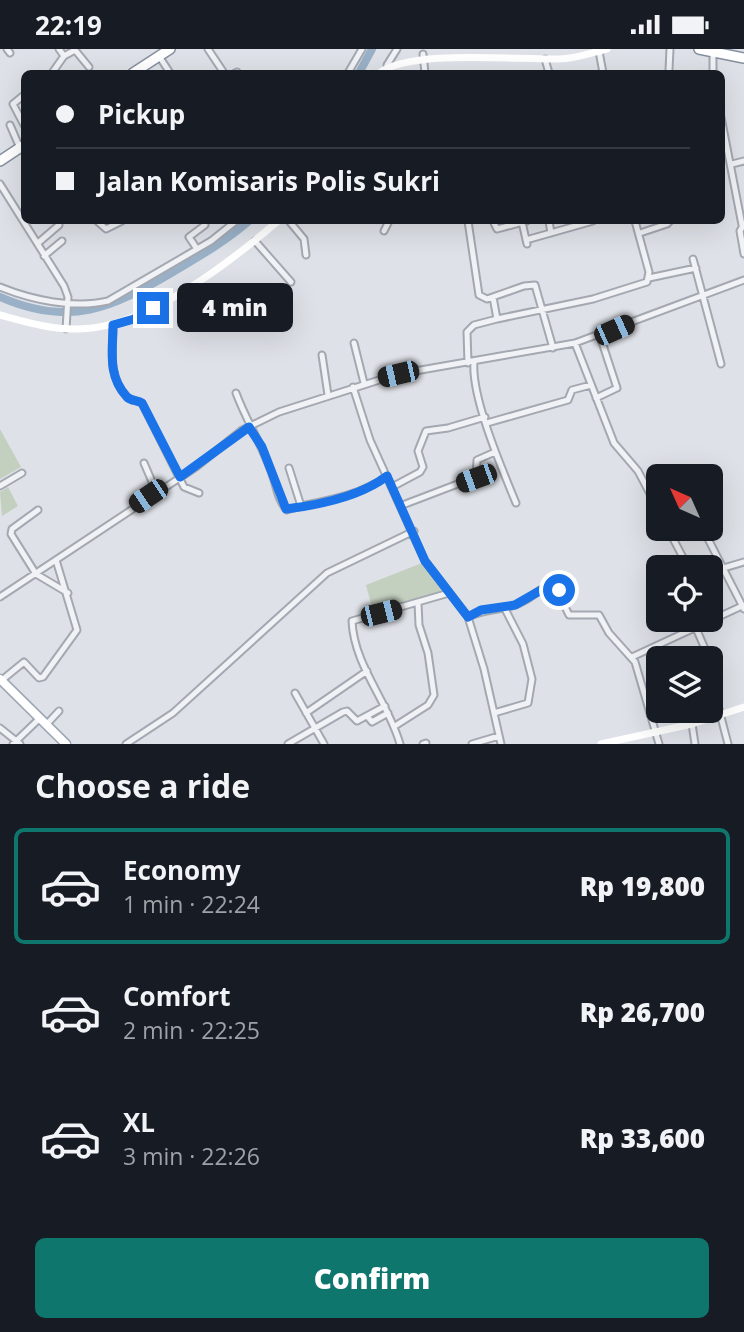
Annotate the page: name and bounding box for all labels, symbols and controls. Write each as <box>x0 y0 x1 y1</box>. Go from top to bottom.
text: 22:19 <box>35 7 102 43</box>
text: Pickup <box>98 96 185 132</box>
text: Jalan Komisaris Polis Sukri <box>98 163 440 199</box>
callout: 4 min <box>178 283 293 333</box>
text: 4 min <box>202 291 268 323</box>
route end <box>137 292 169 324</box>
car <box>591 312 638 348</box>
car <box>376 359 421 389</box>
car <box>453 461 500 495</box>
north arrow <box>646 464 723 541</box>
map controls <box>646 464 723 723</box>
car <box>125 476 172 516</box>
button: locate <box>646 555 723 632</box>
route start <box>543 574 575 606</box>
car <box>359 598 404 628</box>
button: layers <box>646 646 723 723</box>
text: Choose a ride <box>35 764 250 807</box>
text: Economy <box>123 852 241 888</box>
icon: car <box>39 855 102 918</box>
text: Rp 19,800 <box>580 868 705 904</box>
text: 1 min · 22:24 <box>123 888 260 920</box>
text: Comfort <box>123 978 230 1014</box>
icon: car <box>39 981 102 1044</box>
text: Rp 26,700 <box>580 994 705 1030</box>
text: 2 min · 22:25 <box>123 1014 260 1046</box>
text: XL <box>123 1104 155 1140</box>
icon: car <box>39 1107 102 1170</box>
text: Rp 33,600 <box>580 1120 705 1156</box>
text: 3 min · 22:26 <box>123 1140 260 1172</box>
button: Confirm <box>35 1238 709 1318</box>

